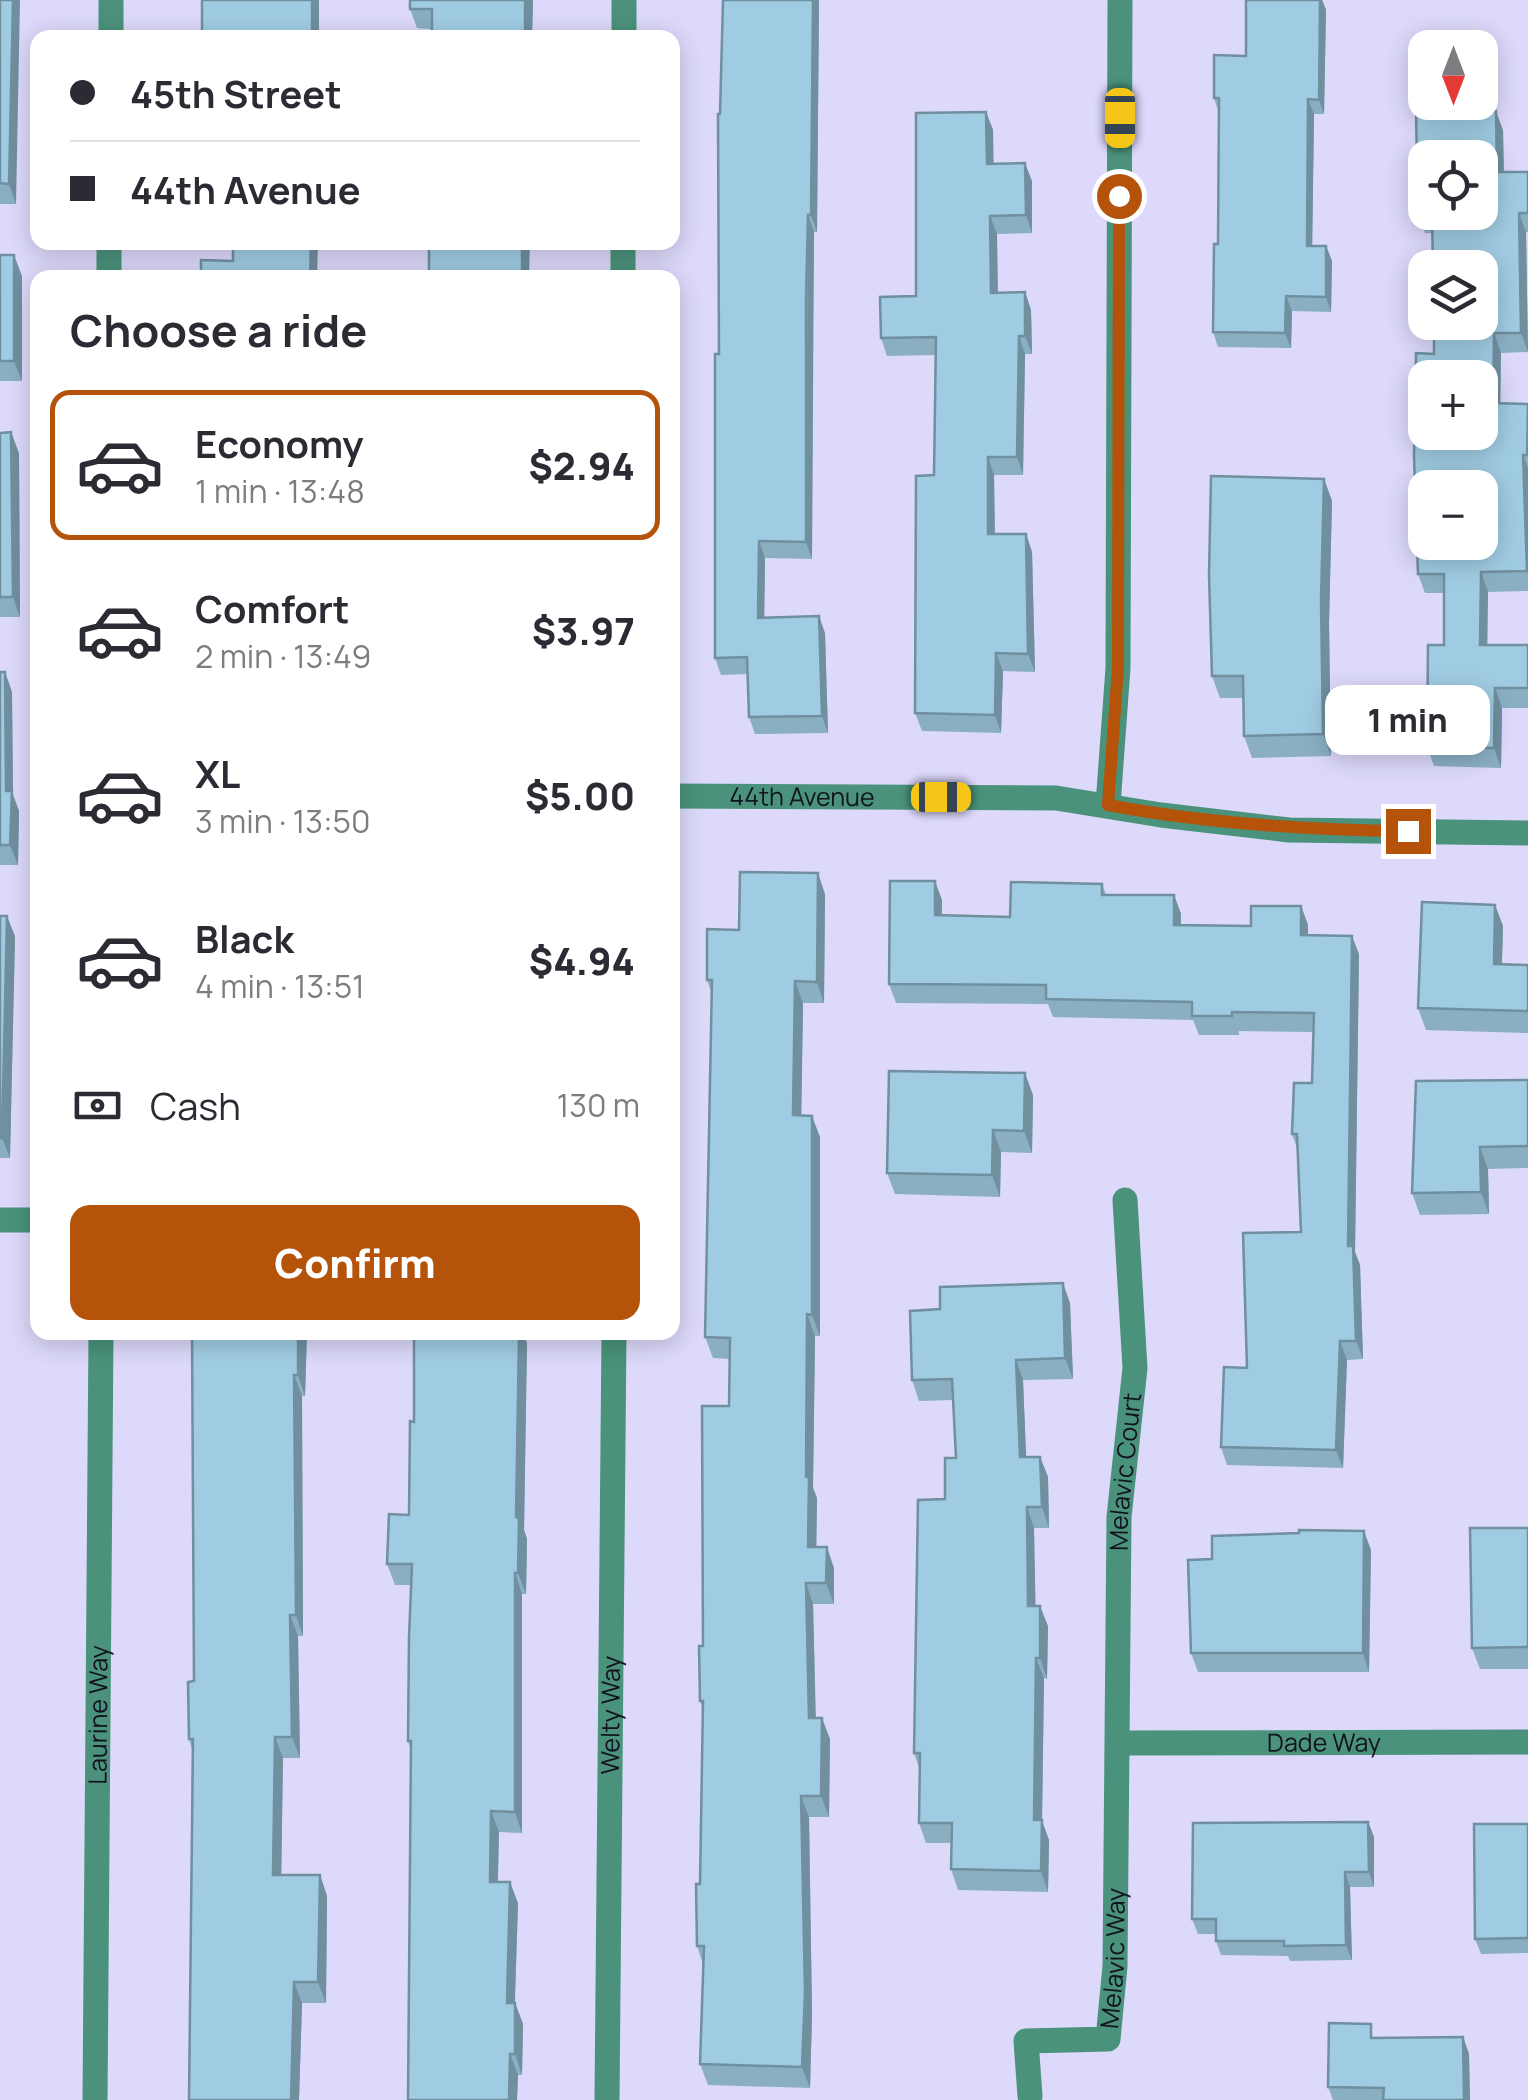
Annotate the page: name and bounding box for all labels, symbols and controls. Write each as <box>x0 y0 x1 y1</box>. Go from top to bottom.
north arrow <box>1408 30 1498 120</box>
map controls <box>1408 30 1498 560</box>
text: 45th Street <box>130 67 342 119</box>
car <box>1105 88 1135 148</box>
button: locate <box>1408 140 1498 230</box>
text: 44th Avenue <box>130 163 361 215</box>
route start <box>1097 174 1142 219</box>
button: layers <box>1408 250 1498 340</box>
text: Choose a ride <box>70 299 367 361</box>
button: + <box>1408 360 1498 450</box>
text: Economy <box>195 417 364 469</box>
icon: car <box>75 420 165 510</box>
text: $2.94 <box>529 439 635 491</box>
text: 1 min · 13:48 <box>195 469 365 513</box>
button: − <box>1408 470 1498 560</box>
text: Comfort <box>195 582 349 634</box>
icon: car <box>75 585 165 675</box>
text: $3.97 <box>532 604 635 656</box>
text: 2 min · 13:49 <box>195 634 371 678</box>
callout: 1 min <box>1326 686 1490 756</box>
text: 1 min <box>1367 698 1448 742</box>
text: XL <box>195 747 240 799</box>
icon: car <box>75 750 165 840</box>
text: $5.00 <box>525 769 635 821</box>
street label: 44th Avenue <box>729 778 875 814</box>
car <box>911 782 971 812</box>
text: 3 min · 13:50 <box>195 799 371 843</box>
route end <box>1386 809 1431 854</box>
text: Black <box>195 912 294 964</box>
icon: car <box>75 915 165 1005</box>
text: $4.94 <box>529 934 635 986</box>
text: 4 min · 13:51 <box>195 964 365 1008</box>
icon: cash <box>70 1078 125 1133</box>
text: Cash <box>150 1079 241 1131</box>
text: 130 m <box>557 1083 640 1127</box>
button: Confirm <box>70 1205 640 1320</box>
street label: Melavic Court <box>1101 1391 1149 1551</box>
street label: Laurine Way <box>79 1645 116 1785</box>
street label: Welty Way <box>592 1655 628 1775</box>
street label: Dade Way <box>1267 1724 1381 1760</box>
street label: Melavic Way <box>1091 1888 1133 2030</box>

